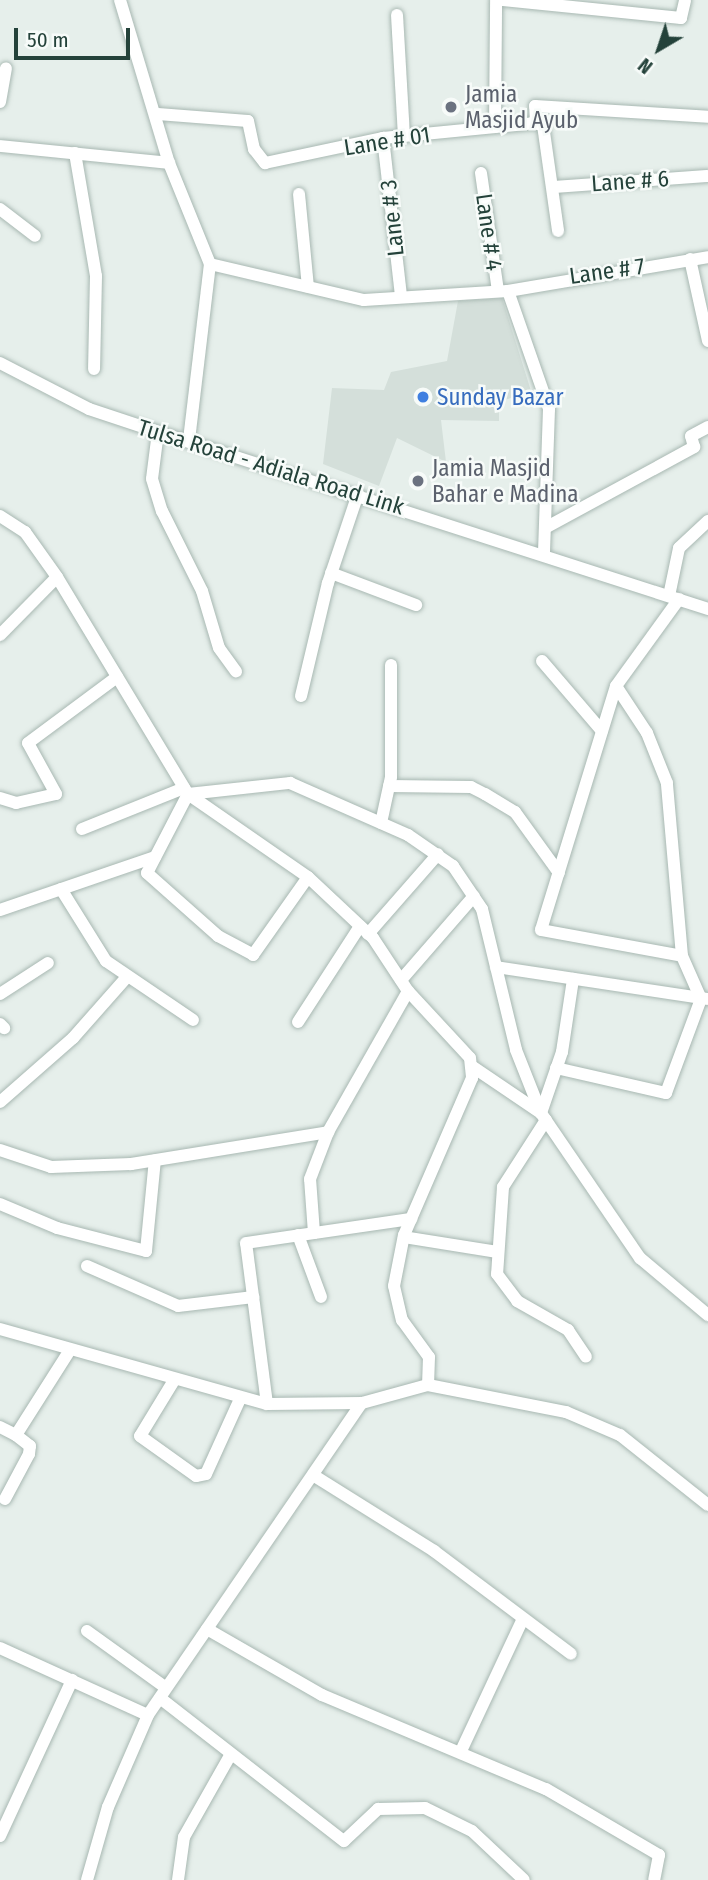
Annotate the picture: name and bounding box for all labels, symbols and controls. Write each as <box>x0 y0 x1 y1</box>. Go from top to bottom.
scale bar <box>18 14 133 58</box>
north arrow <box>624 14 694 84</box>
text: 50 m <box>27 27 69 53</box>
text: N <box>634 53 657 78</box>
place label: Jamia Masjid Ayub <box>465 80 578 134</box>
marker: Jamia Masjid Ayub <box>443 99 459 115</box>
street label: Lane # 01 <box>342 121 432 161</box>
street label: Lane # 6 <box>590 165 670 197</box>
street label: Lane # 3 <box>374 178 410 258</box>
street label: Lane # 4 <box>470 192 508 272</box>
street label: Lane # 7 <box>568 252 646 290</box>
place label: Sunday Bazar <box>437 383 563 411</box>
marker: Sunday Bazar <box>415 389 431 405</box>
street label: Tulsa Road - Adiala Road Link <box>135 413 407 521</box>
place label: Jamia Masjid Bahar e Madina <box>432 454 579 508</box>
marker: Jamia Masjid Bahar e Madina <box>410 473 426 489</box>

